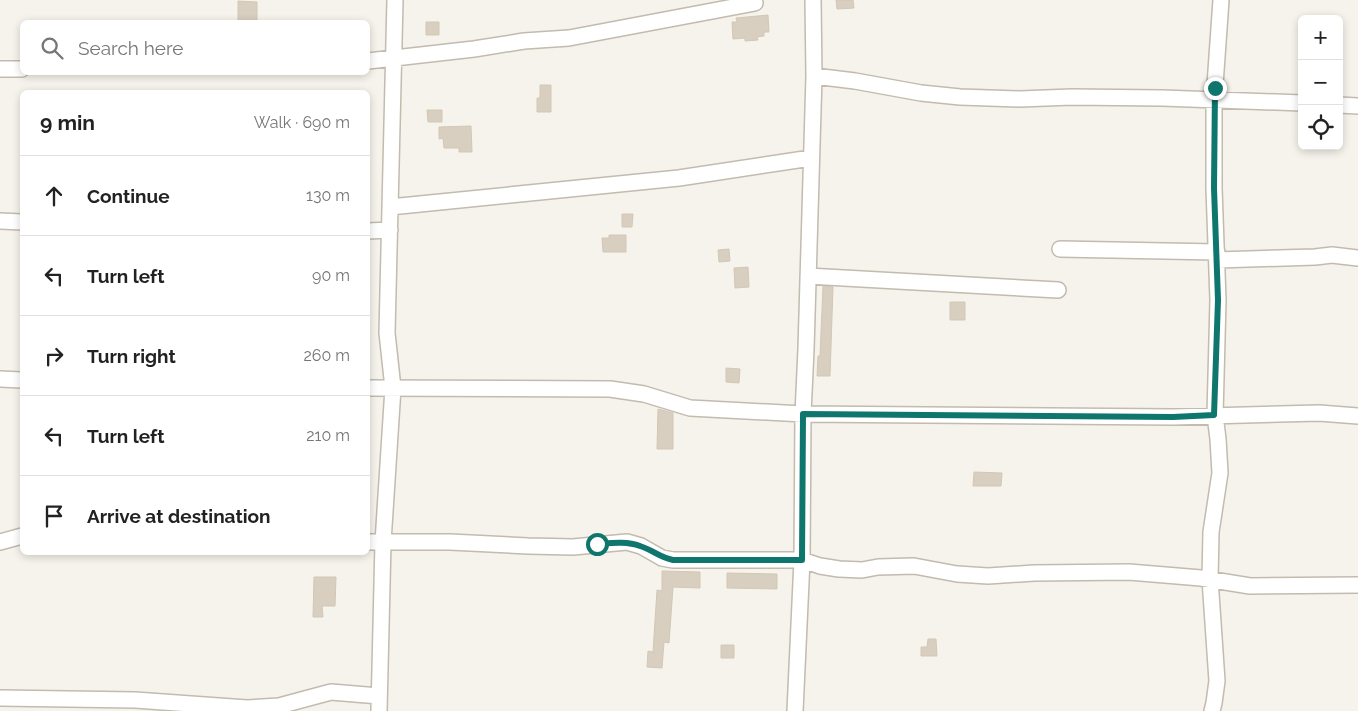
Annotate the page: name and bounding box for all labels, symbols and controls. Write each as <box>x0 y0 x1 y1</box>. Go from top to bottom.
map controls <box>1298 15 1343 150</box>
button: + <box>1298 15 1343 60</box>
search box <box>20 20 370 75</box>
icon: search <box>38 34 66 62</box>
text: Search here <box>78 37 184 59</box>
button: − <box>1298 60 1343 105</box>
route end <box>1204 77 1227 100</box>
button: locate <box>1298 105 1343 150</box>
text: 9 min <box>40 110 95 135</box>
text: Walk · 690 m <box>254 113 350 132</box>
icon: ahead <box>40 182 68 210</box>
text: Continue <box>87 185 170 207</box>
text: 130 m <box>306 186 350 205</box>
icon: left <box>40 262 68 290</box>
text: Turn left <box>87 265 164 287</box>
text: 90 m <box>312 266 350 285</box>
icon: right <box>40 342 68 370</box>
text: Turn right <box>87 345 176 367</box>
text: 260 m <box>303 346 350 365</box>
icon: left <box>40 422 68 450</box>
text: Turn left <box>87 425 164 447</box>
text: 210 m <box>306 426 350 445</box>
icon: arrive <box>40 502 68 530</box>
text: Arrive at destination <box>87 505 271 527</box>
route start <box>586 533 609 556</box>

